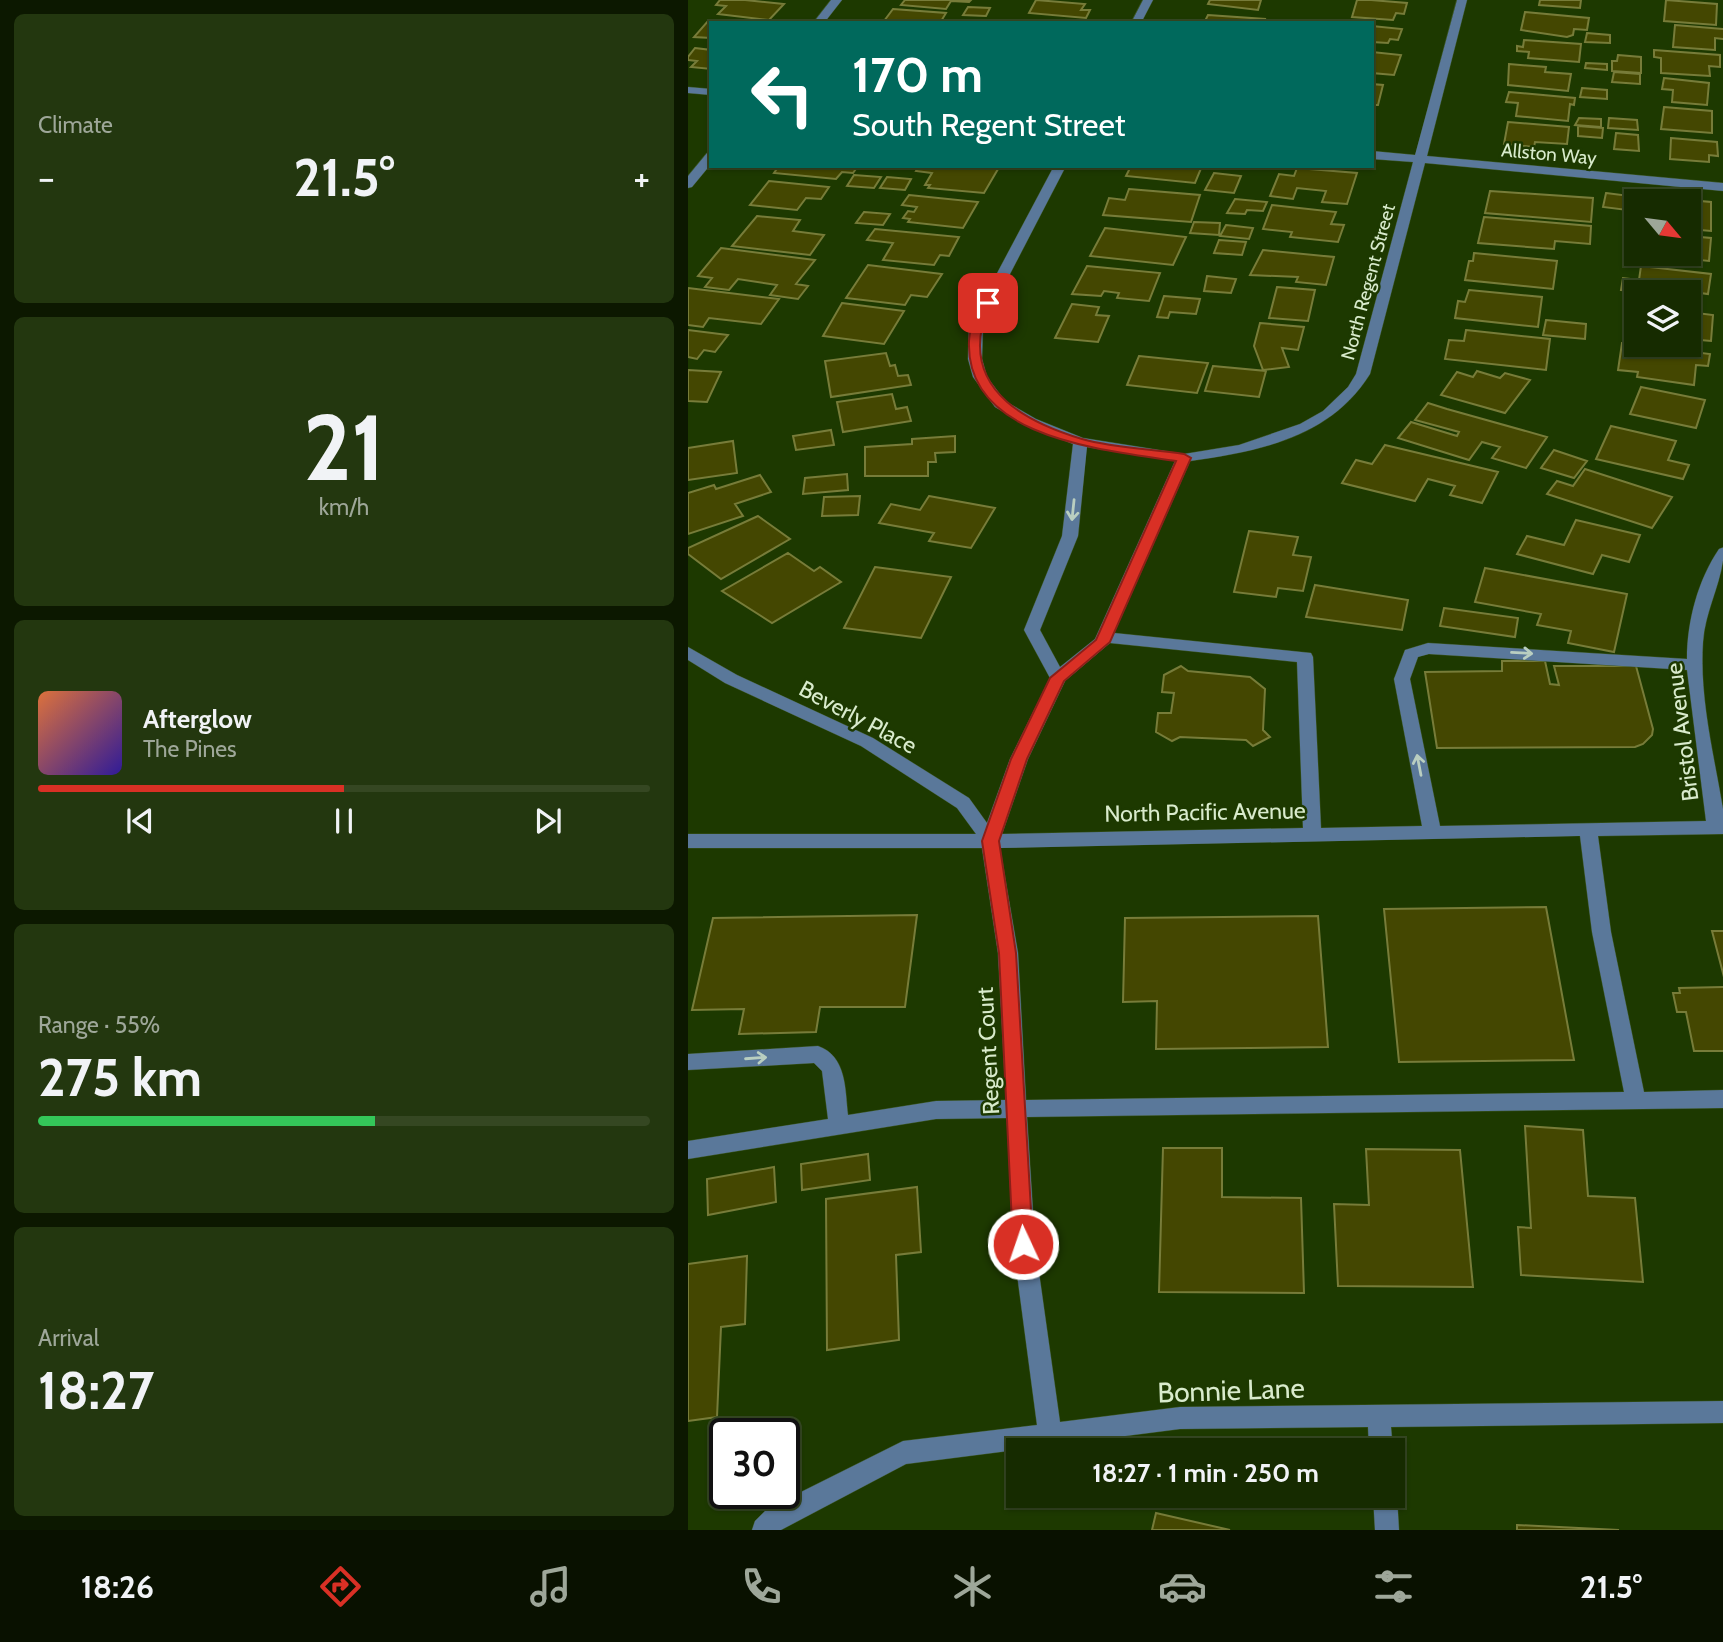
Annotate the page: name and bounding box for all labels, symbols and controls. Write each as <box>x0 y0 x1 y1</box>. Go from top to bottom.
text: 170 m <box>852 45 983 104</box>
icon: left <box>737 49 828 140</box>
text: South Regent Street <box>852 105 1126 144</box>
text: Climate <box>38 111 113 139</box>
street label: Allston Way <box>1500 138 1598 170</box>
text: 21.5° <box>293 146 395 209</box>
text: − <box>38 154 55 201</box>
text: + <box>633 154 650 201</box>
north arrow <box>1624 189 1701 266</box>
map controls <box>1624 189 1701 357</box>
street label: North Regent Street <box>1336 201 1400 363</box>
pin <box>958 273 1018 333</box>
button: layers <box>1624 280 1701 357</box>
icon: arrive <box>969 284 1007 322</box>
text: 21 <box>303 392 385 503</box>
text: km/h <box>319 493 369 521</box>
one-way arrow <box>1066 498 1079 521</box>
one-way arrow <box>1510 647 1533 660</box>
street label: Bristol Avenue <box>1660 661 1704 803</box>
street label: Beverly Place <box>794 674 922 760</box>
text: Afterglow <box>143 703 252 735</box>
text: The Pines <box>143 735 237 763</box>
one-way arrow <box>1411 754 1425 777</box>
street label: North Pacific Avenue <box>1104 796 1306 828</box>
icon: previous <box>121 802 159 840</box>
icon: pause <box>325 802 363 840</box>
icon: next <box>529 802 567 840</box>
street label: Regent Court <box>971 986 1005 1115</box>
text: Range · 55% <box>38 1011 160 1039</box>
text: 275 km <box>38 1046 202 1109</box>
one-way arrow <box>744 1051 767 1064</box>
position arrow <box>986 1207 1060 1281</box>
text: Arrival <box>38 1324 99 1352</box>
text: 18:27 <box>38 1359 154 1422</box>
street label: Bonnie Lane <box>1157 1370 1305 1410</box>
speed limit sign: 30 <box>709 1418 800 1509</box>
text: 18:27 · 1 min · 250 m <box>1092 1457 1319 1489</box>
icon: directions <box>316 1562 365 1611</box>
icon: music <box>526 1562 575 1611</box>
icon: phone <box>737 1562 786 1611</box>
icon: climate <box>948 1562 997 1611</box>
icon: car <box>1158 1562 1207 1611</box>
icon: filters <box>1369 1562 1418 1611</box>
text: 18:26 <box>81 1567 154 1606</box>
text: 21.5° <box>1580 1567 1642 1606</box>

